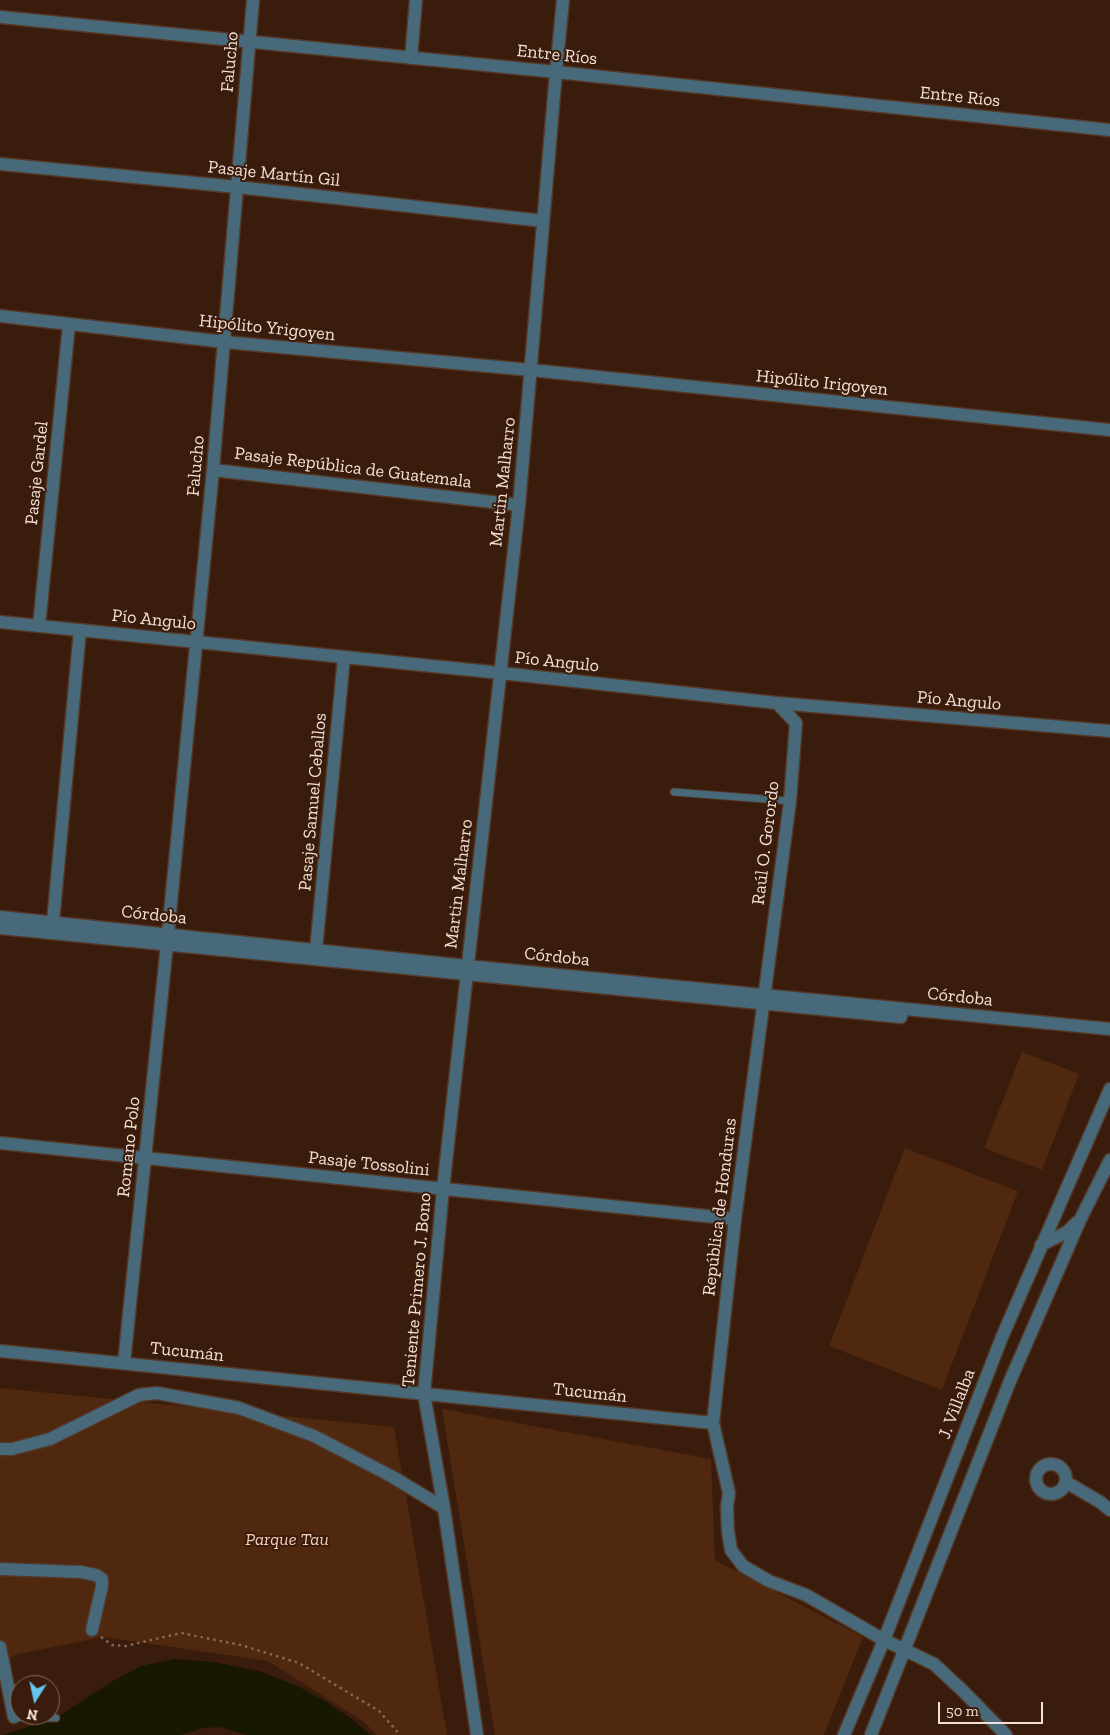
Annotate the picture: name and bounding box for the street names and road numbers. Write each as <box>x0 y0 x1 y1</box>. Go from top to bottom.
street label: Falucho <box>217 31 243 93</box>
street label: Entre Ríos <box>516 40 598 70</box>
street label: Entre Ríos <box>919 82 1001 112</box>
street label: Pasaje Martín Gil <box>207 156 341 192</box>
street label: Hipólito Yrigoyen <box>198 310 336 346</box>
street label: Hipólito Irigoyen <box>755 365 889 401</box>
street label: Martin Malharro <box>485 416 521 548</box>
street label: Pasaje Gardel <box>21 420 53 526</box>
street label: Falucho <box>183 435 209 497</box>
street label: Pasaje República de Guatemala <box>233 443 473 493</box>
street label: Pío Angulo <box>111 605 197 635</box>
street label: Pío Angulo <box>514 647 600 677</box>
street label: Pío Angulo <box>916 687 1002 715</box>
street label: Pasaje Samuel Ceballos <box>294 712 332 892</box>
street label: Raúl O. Gorordo <box>748 780 784 906</box>
street label: Martin Malharro <box>440 818 478 950</box>
street label: Córdoba <box>120 901 188 929</box>
street label: Córdoba <box>523 943 591 971</box>
street label: Córdoba <box>926 983 994 1011</box>
street label: Romano Polo <box>113 1096 145 1198</box>
street label: República de Honduras <box>698 1117 742 1297</box>
street label: Pasaje Tossolini <box>307 1147 431 1181</box>
street label: Teniente Primero J. Bono <box>398 1192 436 1388</box>
street label: Tucumán <box>149 1337 225 1367</box>
street label: J. Villalba <box>934 1366 980 1442</box>
street label: Tucumán <box>552 1378 628 1408</box>

